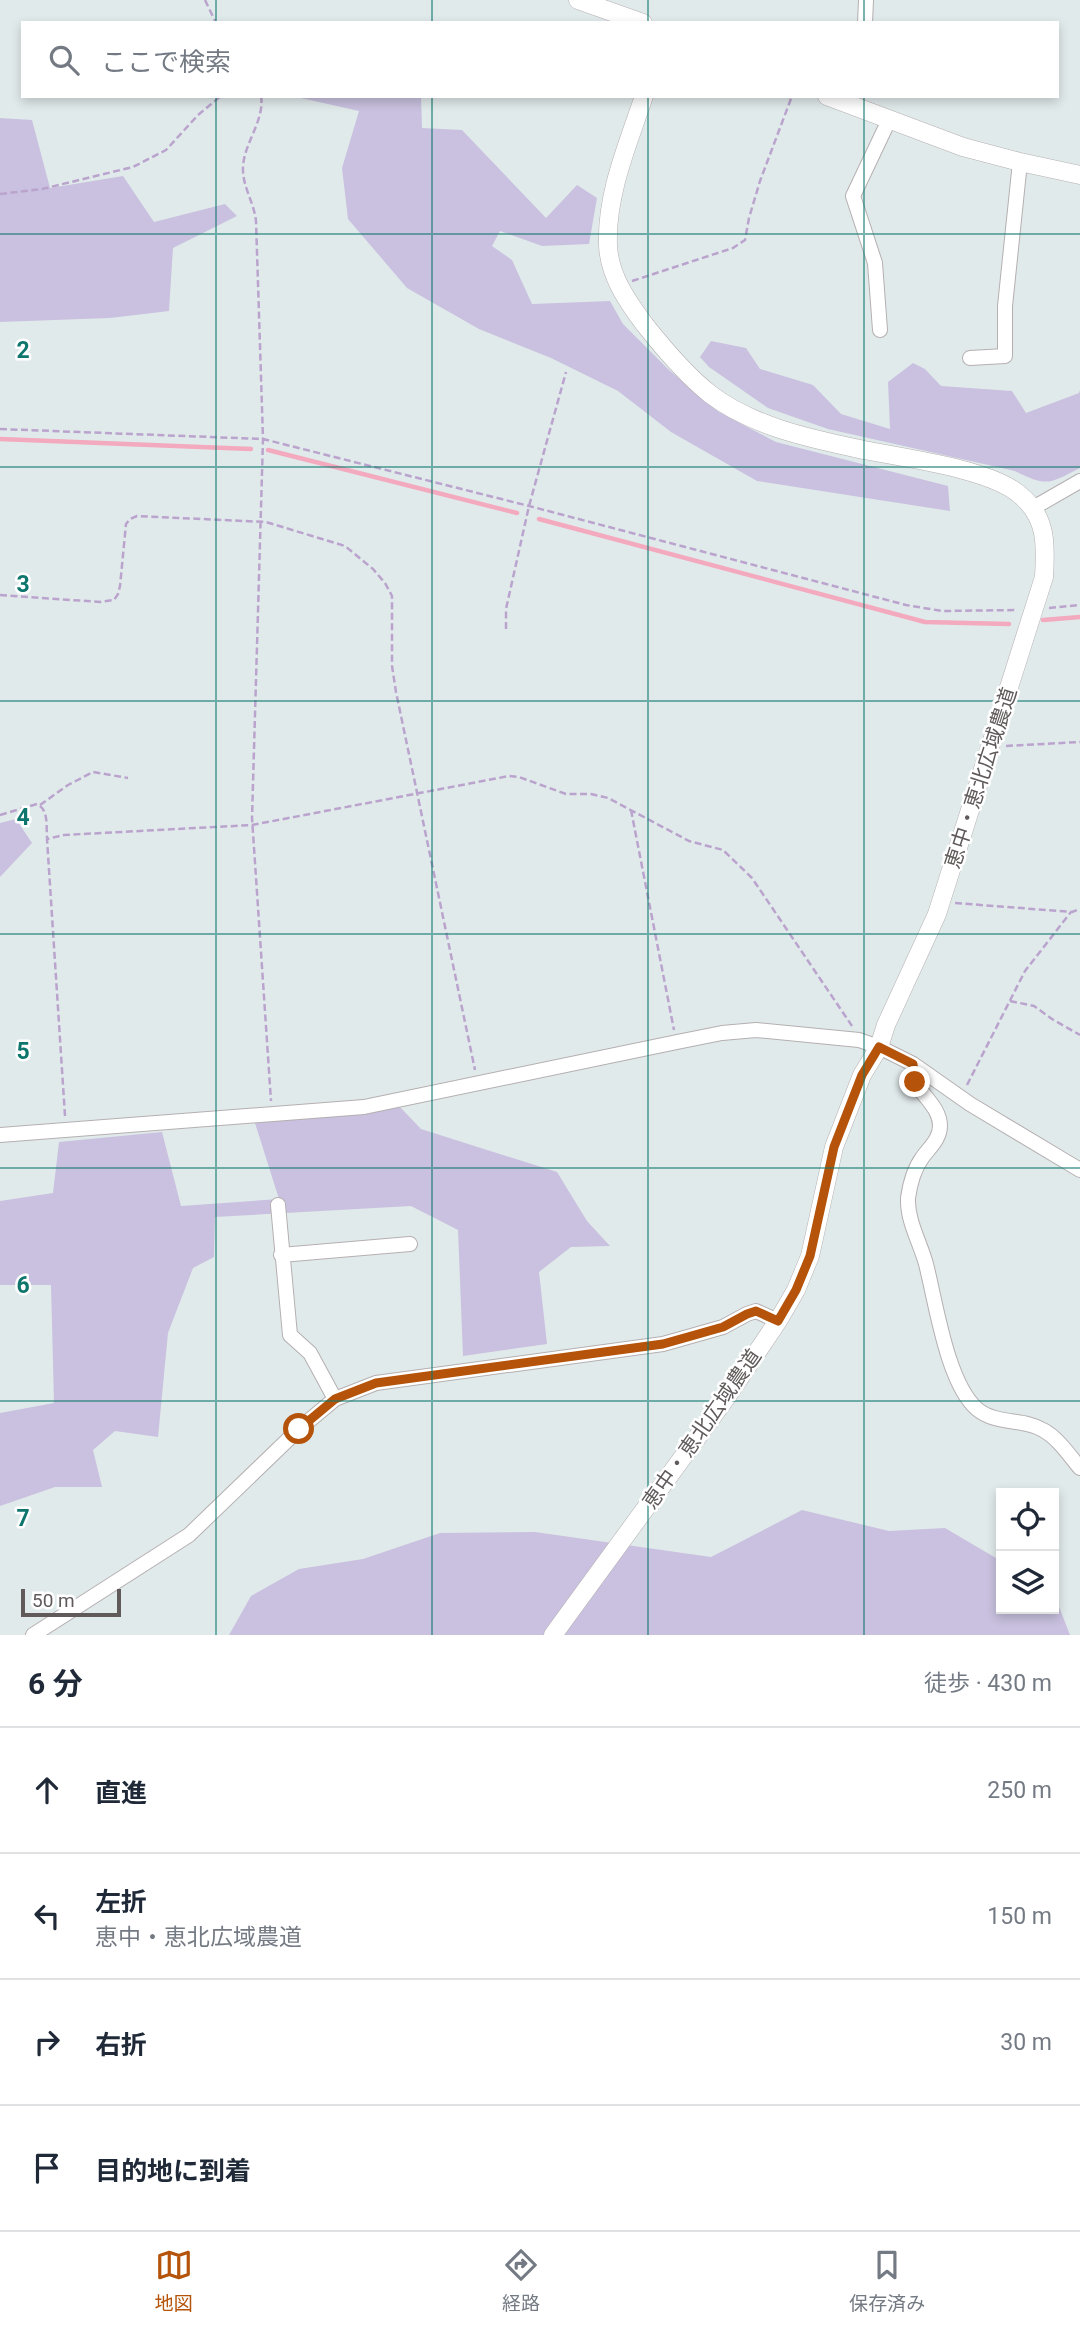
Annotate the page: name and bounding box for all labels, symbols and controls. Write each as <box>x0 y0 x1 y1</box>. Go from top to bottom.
search box <box>21 21 1059 98</box>
icon: search <box>45 41 83 79</box>
text: ここで検索 <box>101 47 231 77</box>
text: 2 <box>16 337 30 364</box>
text: 3 <box>16 571 30 598</box>
street label: 恵中・恵北広域農道 <box>940 684 1022 872</box>
text: 4 <box>16 804 30 831</box>
text: 5 <box>16 1038 30 1065</box>
route end <box>899 1066 930 1097</box>
text: 6 <box>16 1272 30 1299</box>
street label: 恵中・恵北広域農道 <box>638 1345 766 1513</box>
route start <box>283 1413 314 1444</box>
map controls <box>996 1488 1059 1614</box>
button: locate <box>996 1488 1059 1551</box>
text: 7 <box>16 1505 30 1532</box>
button: layers <box>996 1551 1059 1614</box>
scale bar <box>21 1586 121 1618</box>
text: 50 m <box>32 1589 75 1612</box>
text: 6 分 <box>28 1666 83 1701</box>
text: 徒歩 · 430 m <box>924 1670 1052 1697</box>
icon: ahead <box>28 1771 66 1809</box>
text: 250 m <box>987 1777 1052 1804</box>
text: 直進 <box>95 1778 147 1808</box>
text: 左折 <box>95 1887 147 1917</box>
icon: left <box>28 1897 66 1935</box>
text: 150 m <box>987 1903 1052 1930</box>
text: 恵中・恵北広域農道 <box>95 1924 302 1951</box>
icon: right <box>28 2023 66 2061</box>
text: 30 m <box>1000 2029 1052 2056</box>
text: 右折 <box>95 2030 147 2060</box>
icon: arrive <box>28 2149 66 2187</box>
text: 目的地に到着 <box>95 2156 251 2186</box>
tab: 地図 <box>155 2246 193 2315</box>
tab: 経路 <box>502 2246 540 2315</box>
tab: 保存済み <box>849 2246 925 2315</box>

